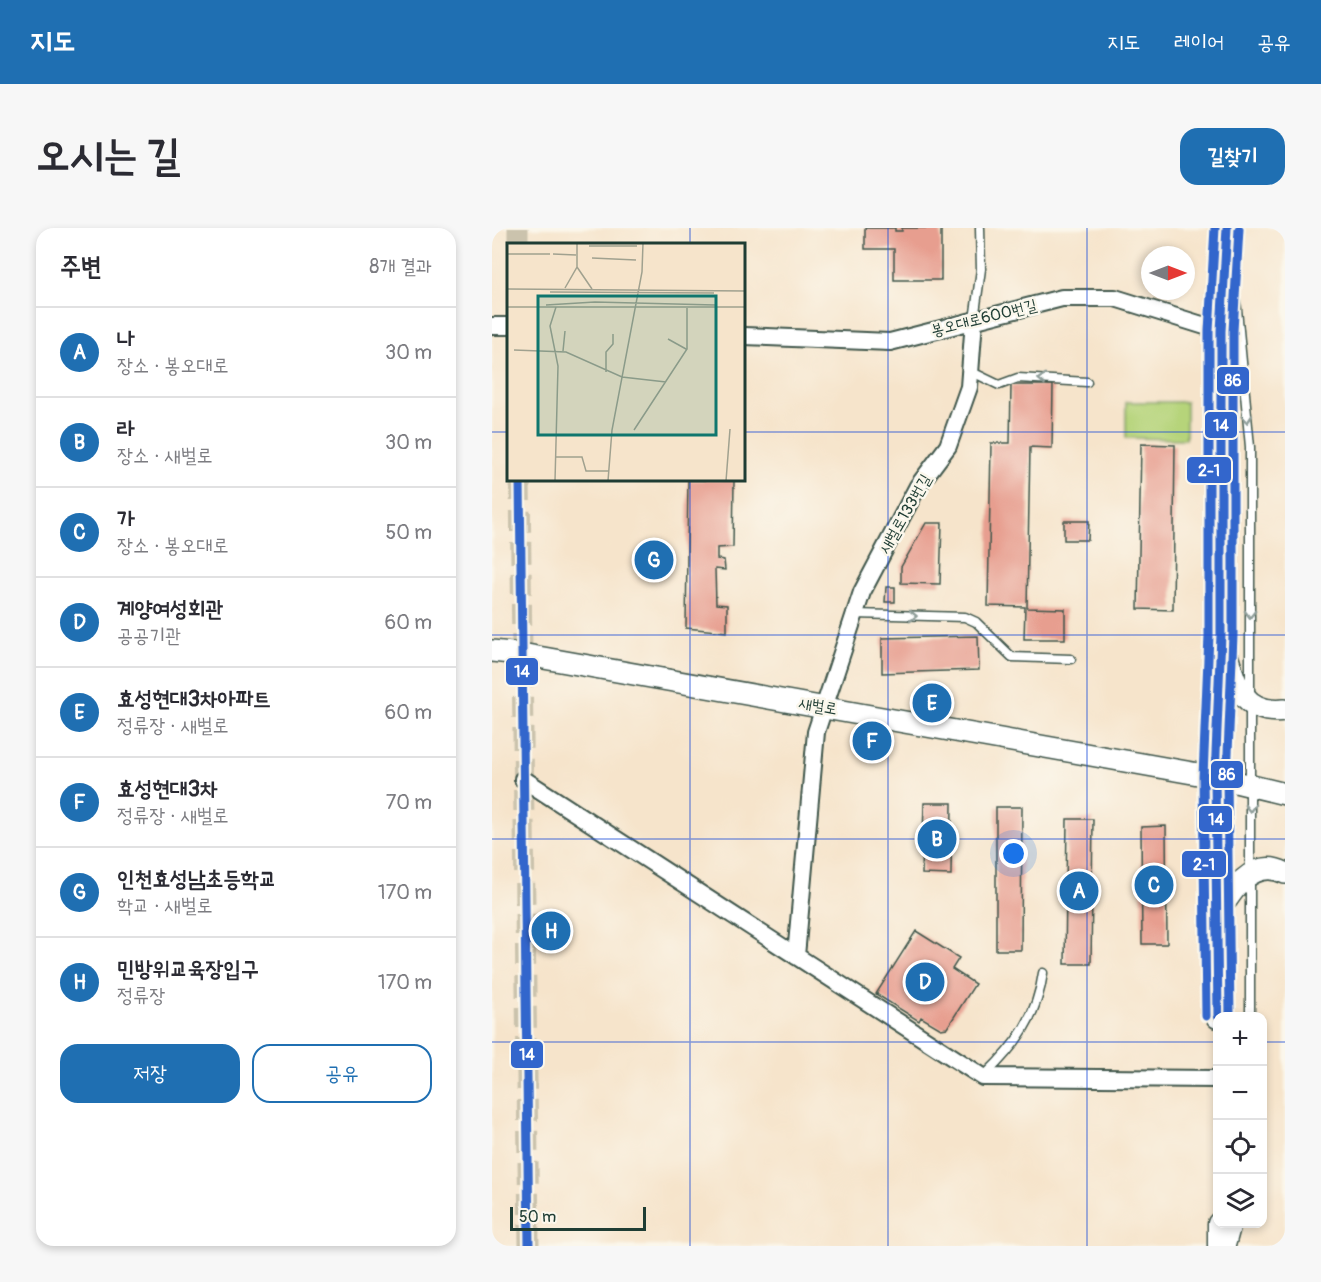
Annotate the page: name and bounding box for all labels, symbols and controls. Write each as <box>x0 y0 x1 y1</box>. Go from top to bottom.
text: 지도 <box>30 24 75 59</box>
text: 지도 <box>1107 29 1141 56</box>
text: 레이어 <box>1174 29 1224 56</box>
text: 공유 <box>1257 29 1291 56</box>
button: 길찾기 <box>1180 128 1285 185</box>
text: 오시는 길 <box>36 130 180 182</box>
inset map <box>507 243 746 482</box>
north arrow <box>1141 246 1195 300</box>
text: 주변 <box>60 251 102 283</box>
text: 8개 결과 <box>369 254 432 279</box>
street label: 봉오대로600번길 <box>929 295 1039 341</box>
text: 나 <box>117 325 135 353</box>
text: A <box>73 340 86 365</box>
text: 30 m <box>385 340 432 365</box>
text: 장소 · 봉오대로 <box>117 353 229 378</box>
line badge: 86 <box>1216 366 1250 395</box>
text: 86 <box>1224 371 1242 391</box>
one-way arrow <box>1038 372 1047 385</box>
line badge: 14 <box>1204 411 1238 439</box>
one-way arrow <box>1241 414 1254 423</box>
text: 라 <box>117 415 135 443</box>
text: 14 <box>1213 416 1229 436</box>
text: B <box>74 430 85 455</box>
text: 30 m <box>385 430 432 455</box>
text: 장소 · 새벌로 <box>117 443 213 468</box>
line badge: 2-1 <box>1186 456 1232 484</box>
text: 2-1 <box>1198 461 1220 481</box>
street label: 새벌로133번길 <box>874 471 936 557</box>
text: 가 <box>117 505 135 533</box>
text: C <box>73 520 86 545</box>
text: 50 m <box>385 520 432 545</box>
text: 장소 · 봉오대로 <box>117 533 229 558</box>
pin: G <box>634 538 674 582</box>
text: 계양여성회관 <box>117 595 223 623</box>
one-way arrow <box>909 609 918 622</box>
one-way arrow <box>1244 609 1256 618</box>
text: D <box>73 610 86 635</box>
text: 60 m <box>385 610 432 635</box>
text: 공공기관 <box>117 623 181 648</box>
line badge: 14 <box>505 657 539 686</box>
text: 14 <box>514 662 530 682</box>
pin: E <box>912 680 952 726</box>
text: 효성현대3차아파트 <box>117 685 271 713</box>
street label: 새벌로 <box>797 693 839 719</box>
text: E <box>74 700 85 725</box>
text: 60 m <box>385 700 432 725</box>
text: 정류장 · 새벌로 <box>117 713 229 738</box>
pin: F <box>852 718 892 764</box>
line badge: 86 <box>1210 760 1244 789</box>
text: 86 <box>1218 765 1236 785</box>
text: 효성현대3차 <box>117 775 218 803</box>
text: F <box>73 790 86 815</box>
text: 70 m <box>386 790 432 815</box>
text: 정류장 · 새벌로 <box>117 803 229 828</box>
one-way arrow <box>1244 804 1256 813</box>
line badge: 14 <box>1198 805 1233 833</box>
text: 14 <box>1208 810 1224 830</box>
pin: B <box>918 816 956 862</box>
your location <box>999 839 1028 868</box>
line badge: 2-1 <box>1181 850 1227 878</box>
text: 2-1 <box>1193 855 1215 875</box>
pin: C <box>1134 862 1174 908</box>
text: 인천효성남초등학교 <box>117 865 276 893</box>
pin: A <box>1060 868 1098 914</box>
text: G <box>73 880 86 905</box>
text: 170 m <box>378 880 432 905</box>
text: 학교 · 새벌로 <box>117 893 213 918</box>
pin: H <box>532 908 570 954</box>
text: 민방위교육장입구 <box>117 955 259 983</box>
pin: D <box>906 960 944 1005</box>
text: H <box>73 970 86 995</box>
text: 170 m <box>378 970 432 995</box>
text: 정류장 <box>117 983 165 1008</box>
map controls <box>1213 1012 1267 1228</box>
button: + <box>1213 1012 1267 1066</box>
line badge: 14 <box>510 1040 544 1069</box>
button: 저장 <box>60 1044 240 1103</box>
button: 공유 <box>252 1044 432 1103</box>
text: 14 <box>519 1045 535 1065</box>
button: − <box>1213 1066 1267 1120</box>
button: locate <box>1213 1120 1267 1174</box>
button: layers <box>1213 1174 1267 1228</box>
scale bar <box>510 1204 646 1232</box>
text: 50 m <box>519 1207 556 1227</box>

